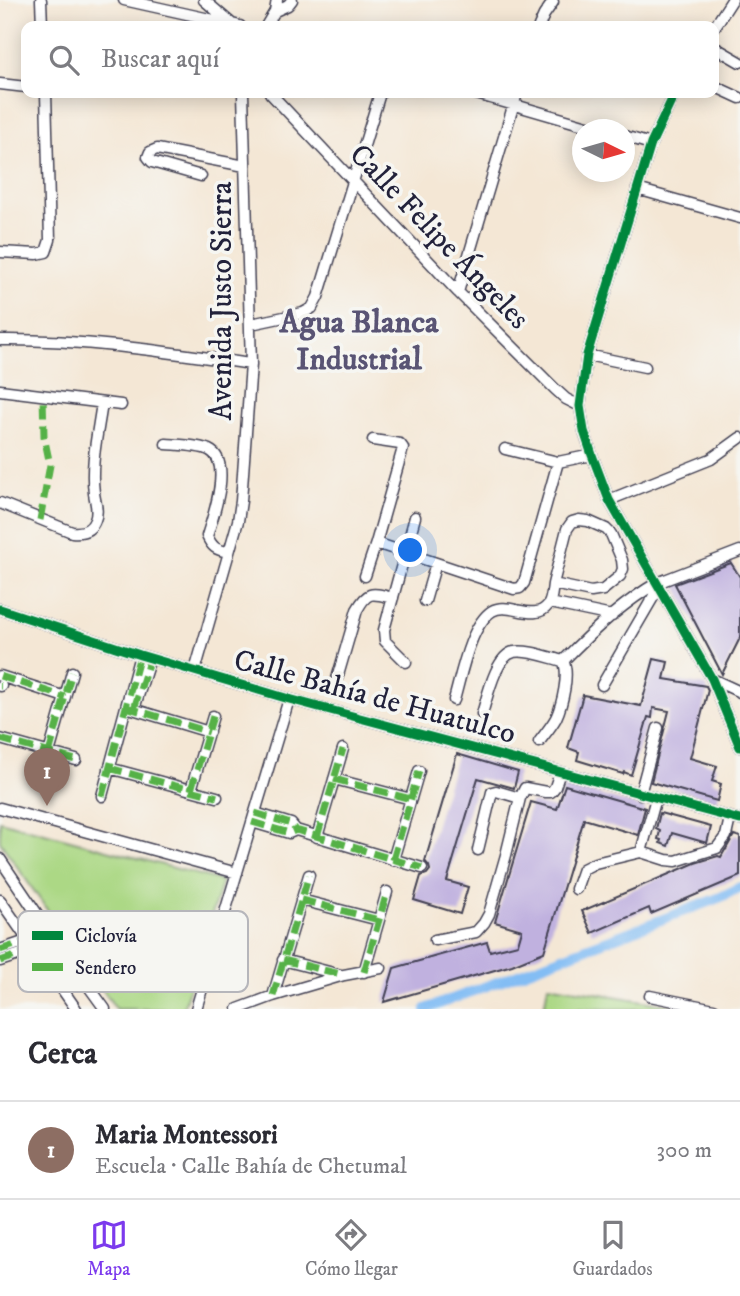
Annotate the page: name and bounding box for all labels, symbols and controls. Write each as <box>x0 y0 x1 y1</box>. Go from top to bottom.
search box <box>21 21 719 98</box>
icon: search <box>45 41 83 79</box>
text: Buscar aquí <box>101 43 219 76</box>
north arrow <box>572 119 635 182</box>
street label: Calle Felipe Ángeles <box>341 135 538 337</box>
street label: Avenida Justo Sierra <box>204 181 241 421</box>
district label: Agua Blanca Industrial <box>278 303 439 380</box>
your location <box>393 533 427 567</box>
street label: Calle Bahía de Huatulco <box>230 642 520 753</box>
pin: 1 <box>24 748 70 806</box>
legend <box>18 911 248 992</box>
text: Ciclovía <box>75 925 137 948</box>
text: Sendero <box>75 957 136 980</box>
text: Cerca <box>28 1036 97 1073</box>
text: Maria Montessori <box>95 1119 278 1152</box>
text: 1 <box>47 1136 55 1165</box>
text: 300 m <box>656 1136 712 1165</box>
text: Escuela · Calle Bahía de Chetumal <box>95 1152 407 1181</box>
tab: Mapa <box>87 1216 130 1281</box>
tab: Cómo llegar <box>305 1216 398 1281</box>
tab: Guardados <box>573 1216 653 1281</box>

